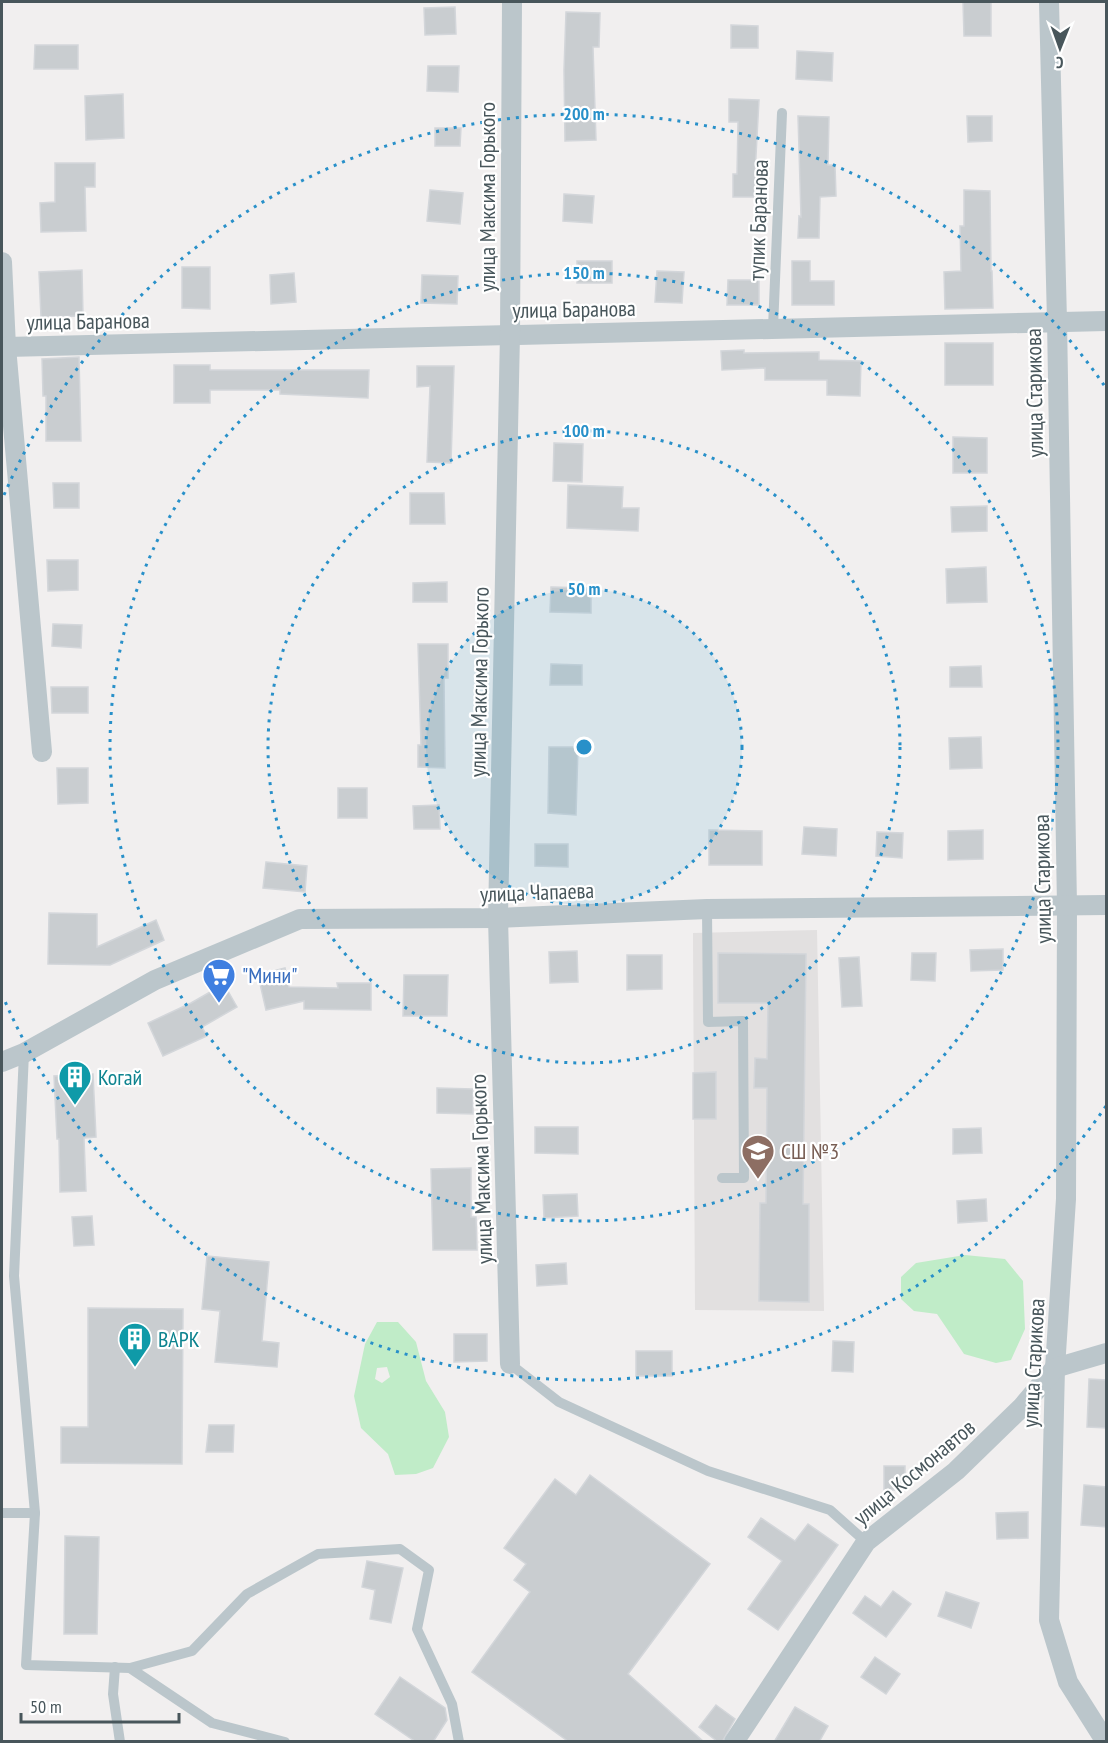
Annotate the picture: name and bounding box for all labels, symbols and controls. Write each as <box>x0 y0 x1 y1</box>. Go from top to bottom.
north arrow <box>1030 18 1090 78</box>
text: С <box>1055 53 1064 73</box>
street label: улица Максима Горького <box>473 102 501 292</box>
text: 200 m <box>563 102 605 125</box>
street label: тупик Баранова <box>742 159 774 281</box>
text: 150 m <box>563 261 605 284</box>
street label: улица Баранова <box>512 294 636 324</box>
street label: улица Баранова <box>26 306 150 336</box>
street label: улица Старикова <box>1019 328 1049 458</box>
text: 100 m <box>563 419 605 442</box>
text: 50 m <box>568 577 600 600</box>
street label: улица Максима Горького <box>463 587 495 777</box>
centre of rings <box>574 737 594 757</box>
street label: улица Старикова <box>1027 814 1057 944</box>
street label: улица Чапаева <box>479 876 595 908</box>
supermarket icon: "Мини" <box>201 957 237 1004</box>
place label: "Мини" <box>242 961 297 989</box>
building icon: Когай <box>57 1059 93 1106</box>
place label: Когай <box>98 1063 142 1091</box>
street label: улица Максима Горького <box>464 1073 498 1265</box>
school or university icon: СШ №3 <box>740 1133 776 1180</box>
place label: СШ №3 <box>781 1137 839 1165</box>
street label: улица Старикова <box>1016 1298 1050 1428</box>
building icon: ВАРК <box>117 1321 153 1368</box>
place label: ВАРК <box>158 1325 200 1353</box>
street label: улица Космонавтов <box>847 1413 981 1531</box>
scale bar <box>21 1686 178 1724</box>
text: 50 m <box>30 1695 62 1718</box>

